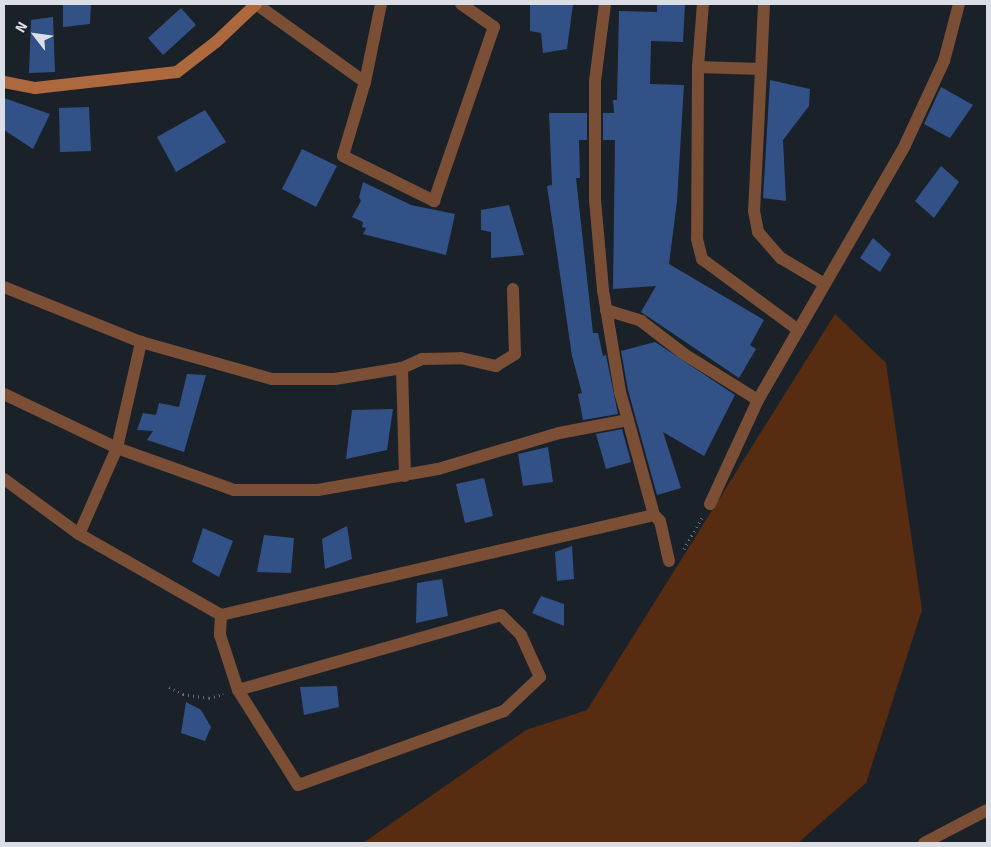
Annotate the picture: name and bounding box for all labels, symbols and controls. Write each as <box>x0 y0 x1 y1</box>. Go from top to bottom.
north arrow <box>10 10 60 60</box>
text: N <box>12 19 31 36</box>

